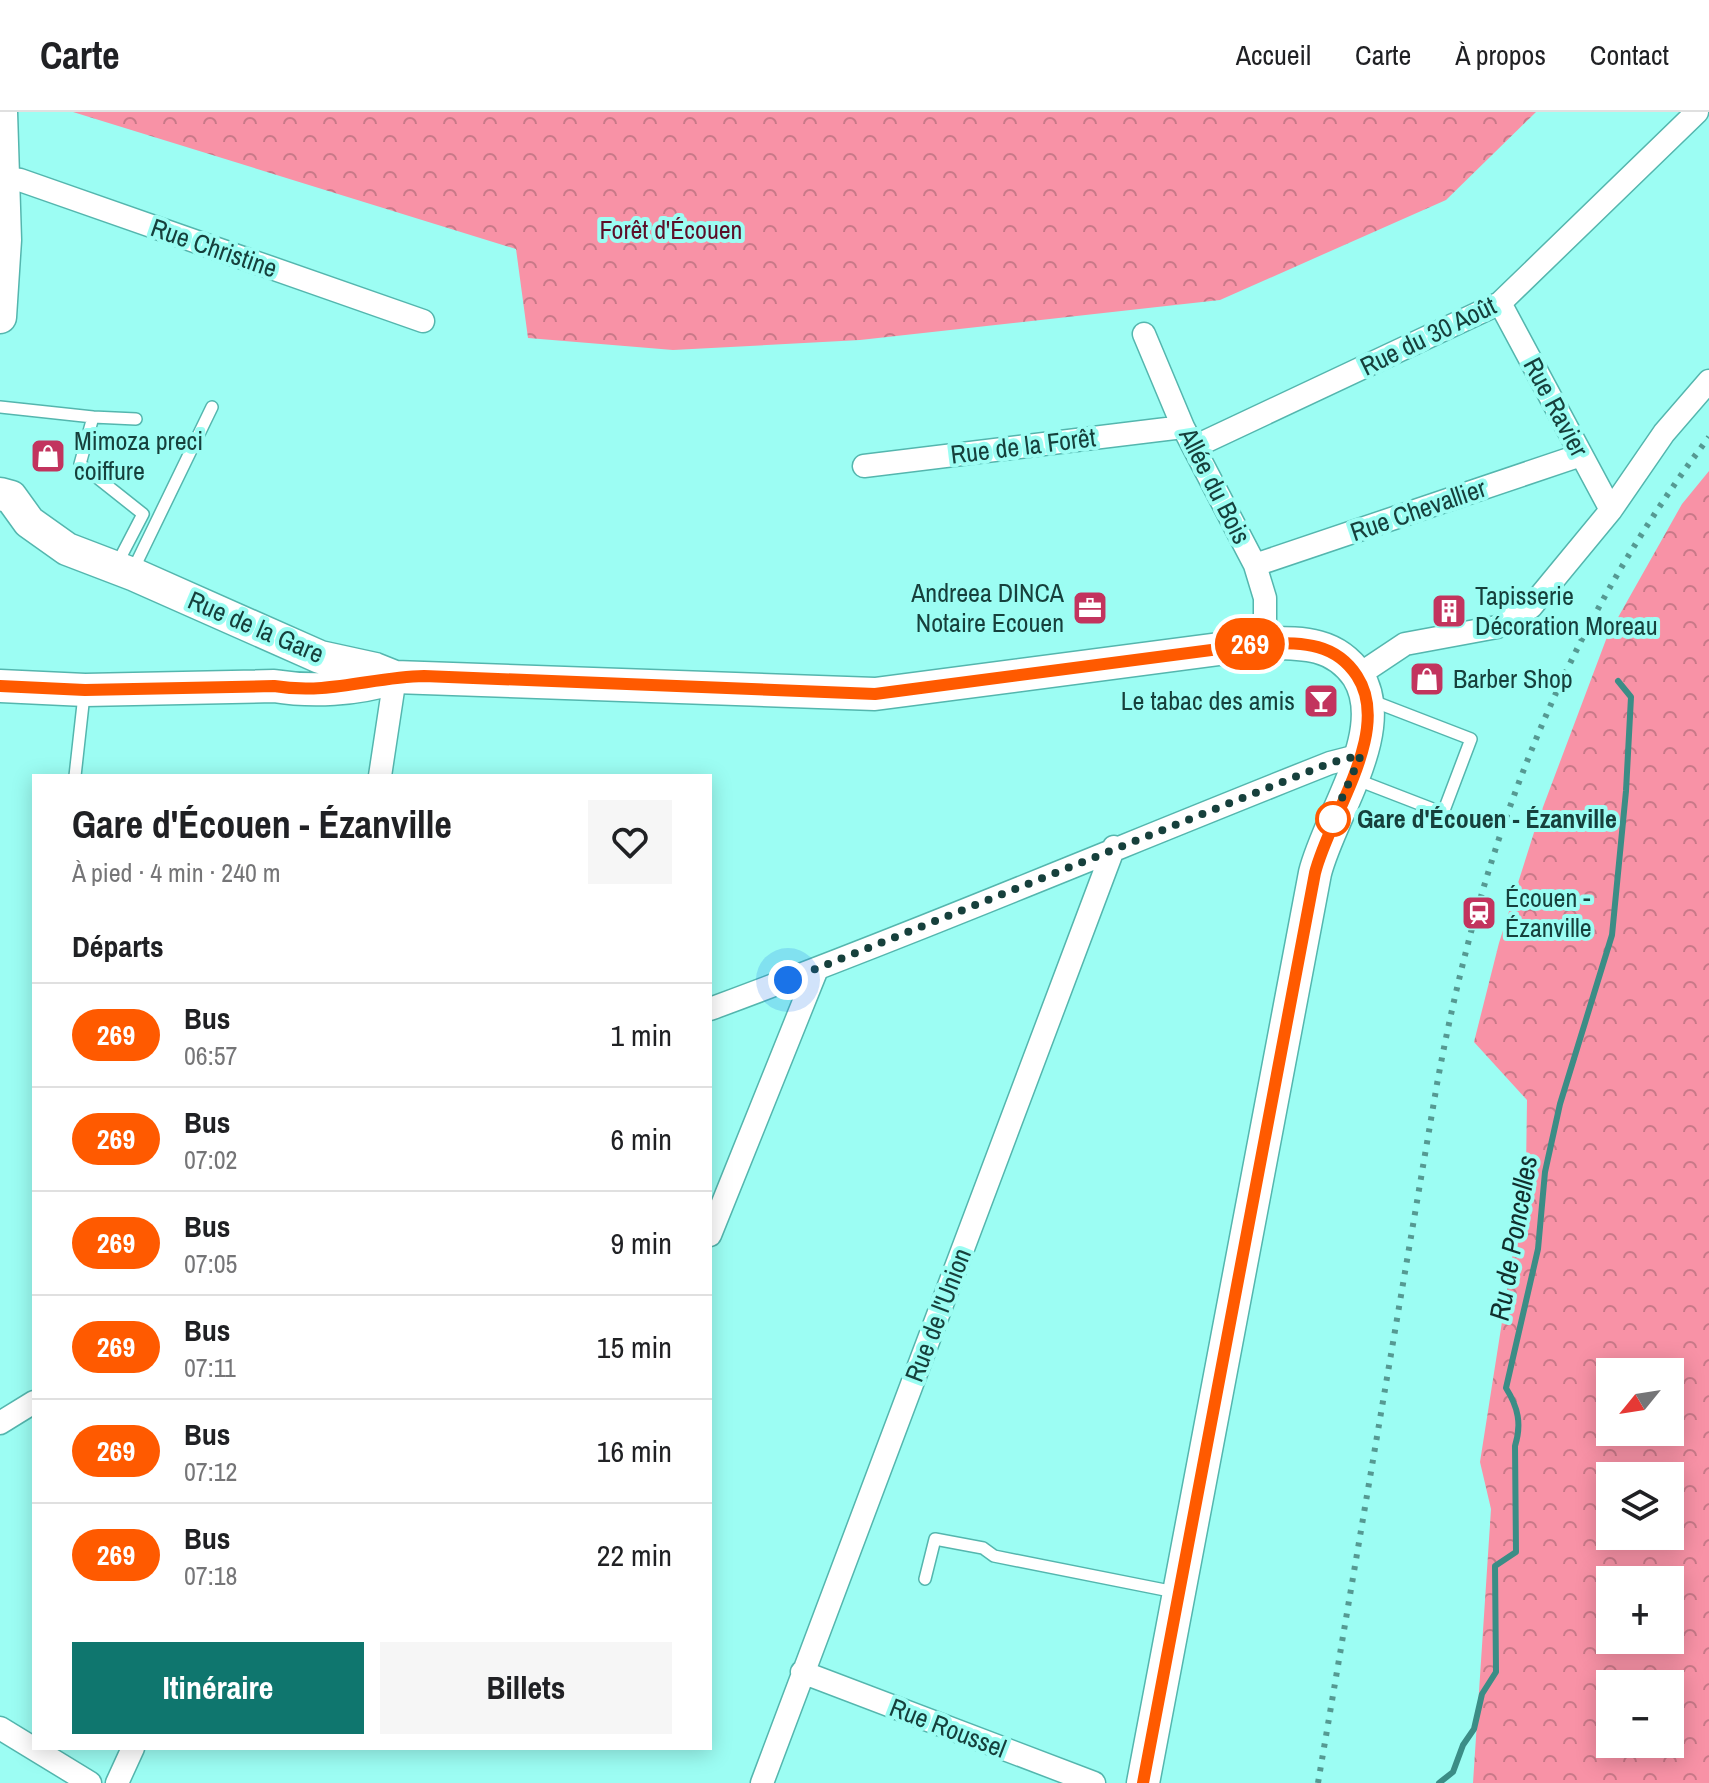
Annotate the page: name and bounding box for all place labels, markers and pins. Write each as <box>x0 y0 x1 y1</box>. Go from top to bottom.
place label: Mimoza preci coiffure <box>74 423 203 488</box>
shop icon: Mimoza preci coiffure <box>29 437 67 475</box>
place label: Andreea DINCA Notaire Ecouen <box>910 575 1065 640</box>
place label: Tapisserie Décoration Moreau <box>1475 578 1658 643</box>
office icon: Andreea DINCA Notaire Ecouen <box>1071 589 1109 627</box>
building icon: Tapisserie Décoration Moreau <box>1430 592 1468 630</box>
shop icon: Barber Shop <box>1408 660 1446 698</box>
place label: Barber Shop <box>1453 661 1573 696</box>
bar icon: Le tabac des amis <box>1302 682 1340 720</box>
place label: Le tabac des amis <box>1121 683 1295 718</box>
place label: Gare d'Écouen - Ézanville <box>1357 801 1617 836</box>
marker: Gare d'Écouen - Ézanville <box>1316 802 1350 836</box>
place label: Écouen - Ézanville <box>1505 880 1592 945</box>
station icon: Écouen - Ézanville <box>1460 894 1498 932</box>

